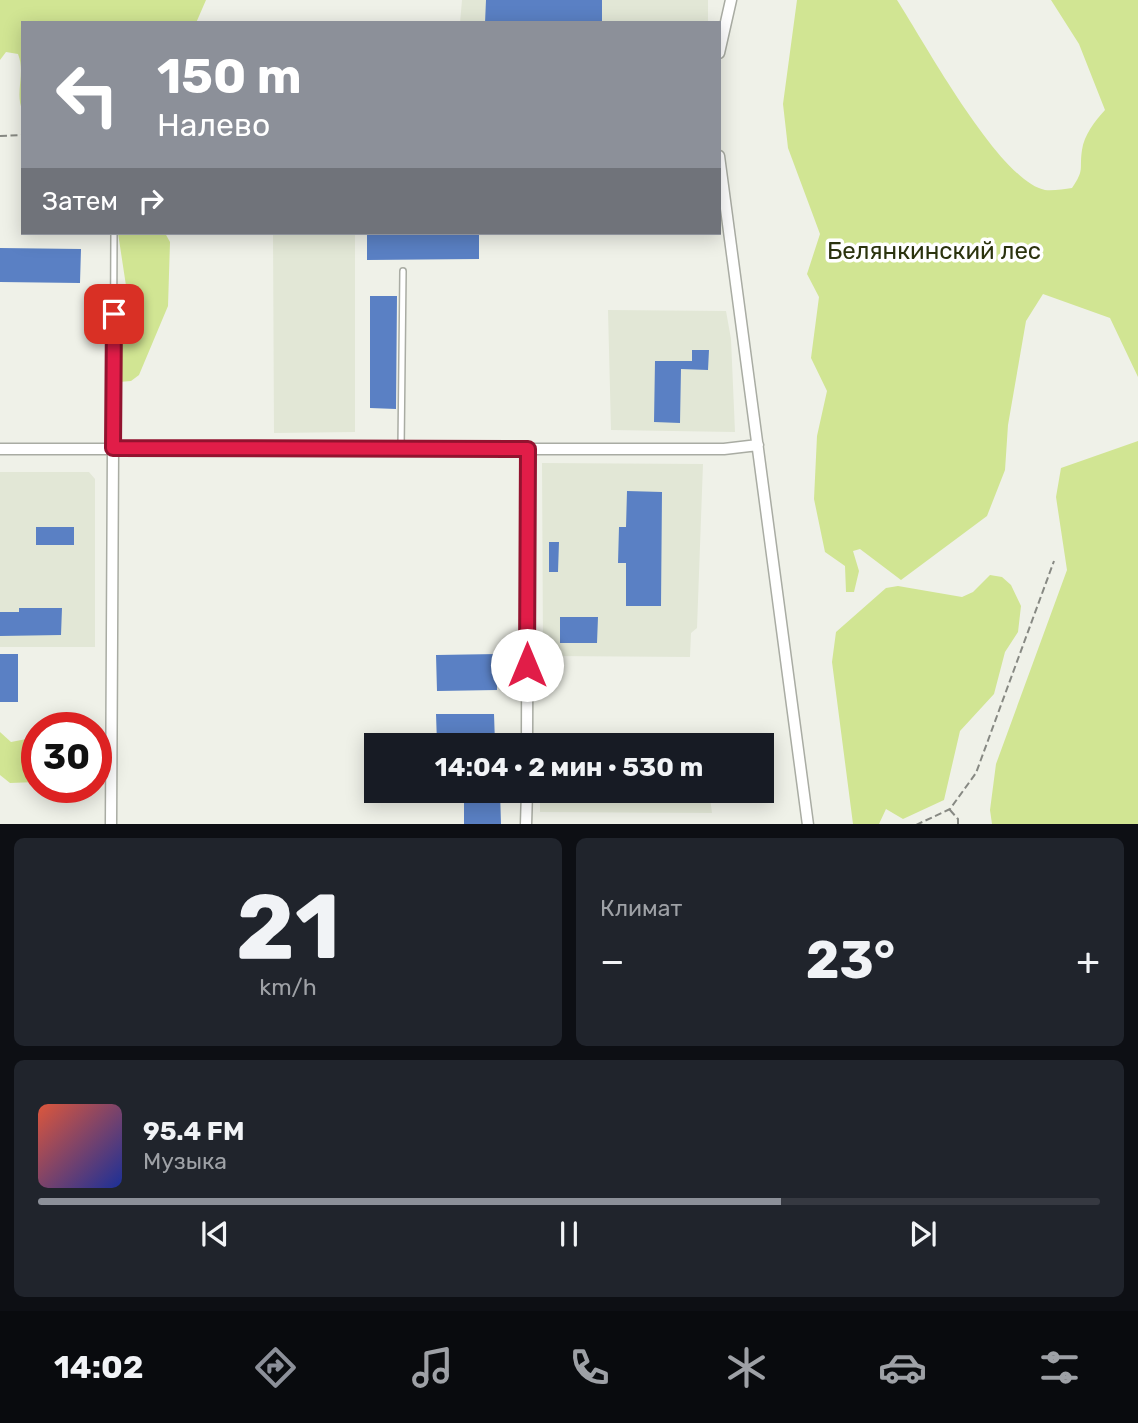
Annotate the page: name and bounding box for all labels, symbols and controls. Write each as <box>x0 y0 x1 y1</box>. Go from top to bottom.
text: 150 m <box>157 47 302 105</box>
icon: left <box>42 49 133 140</box>
text: Налево <box>157 106 270 144</box>
icon: right <box>132 182 170 220</box>
text: Затем <box>42 186 118 217</box>
park label: Белянкинский лес <box>827 237 1041 265</box>
pin <box>84 284 144 344</box>
icon: arrive <box>95 295 133 333</box>
position arrow <box>490 628 564 702</box>
speed limit sign: 30 <box>21 712 112 803</box>
text: 14:04 · 2 мин · 530 m <box>435 752 703 783</box>
text: 21 <box>236 873 340 981</box>
text: Климат <box>600 894 682 922</box>
text: 23° <box>806 929 895 991</box>
text: − <box>600 938 625 984</box>
text: + <box>1076 938 1100 984</box>
text: km/h <box>259 973 317 1001</box>
text: 95.4 FM <box>143 1116 244 1147</box>
text: Музыка <box>143 1147 227 1175</box>
icon: previous <box>196 1215 234 1253</box>
icon: pause <box>550 1215 588 1253</box>
icon: next <box>904 1215 942 1253</box>
icon: directions <box>251 1343 300 1392</box>
icon: music <box>408 1343 457 1392</box>
icon: phone <box>565 1343 614 1392</box>
icon: climate <box>722 1343 771 1392</box>
icon: car <box>878 1343 927 1392</box>
icon: filters <box>1035 1343 1084 1392</box>
text: 14:02 <box>54 1348 144 1386</box>

